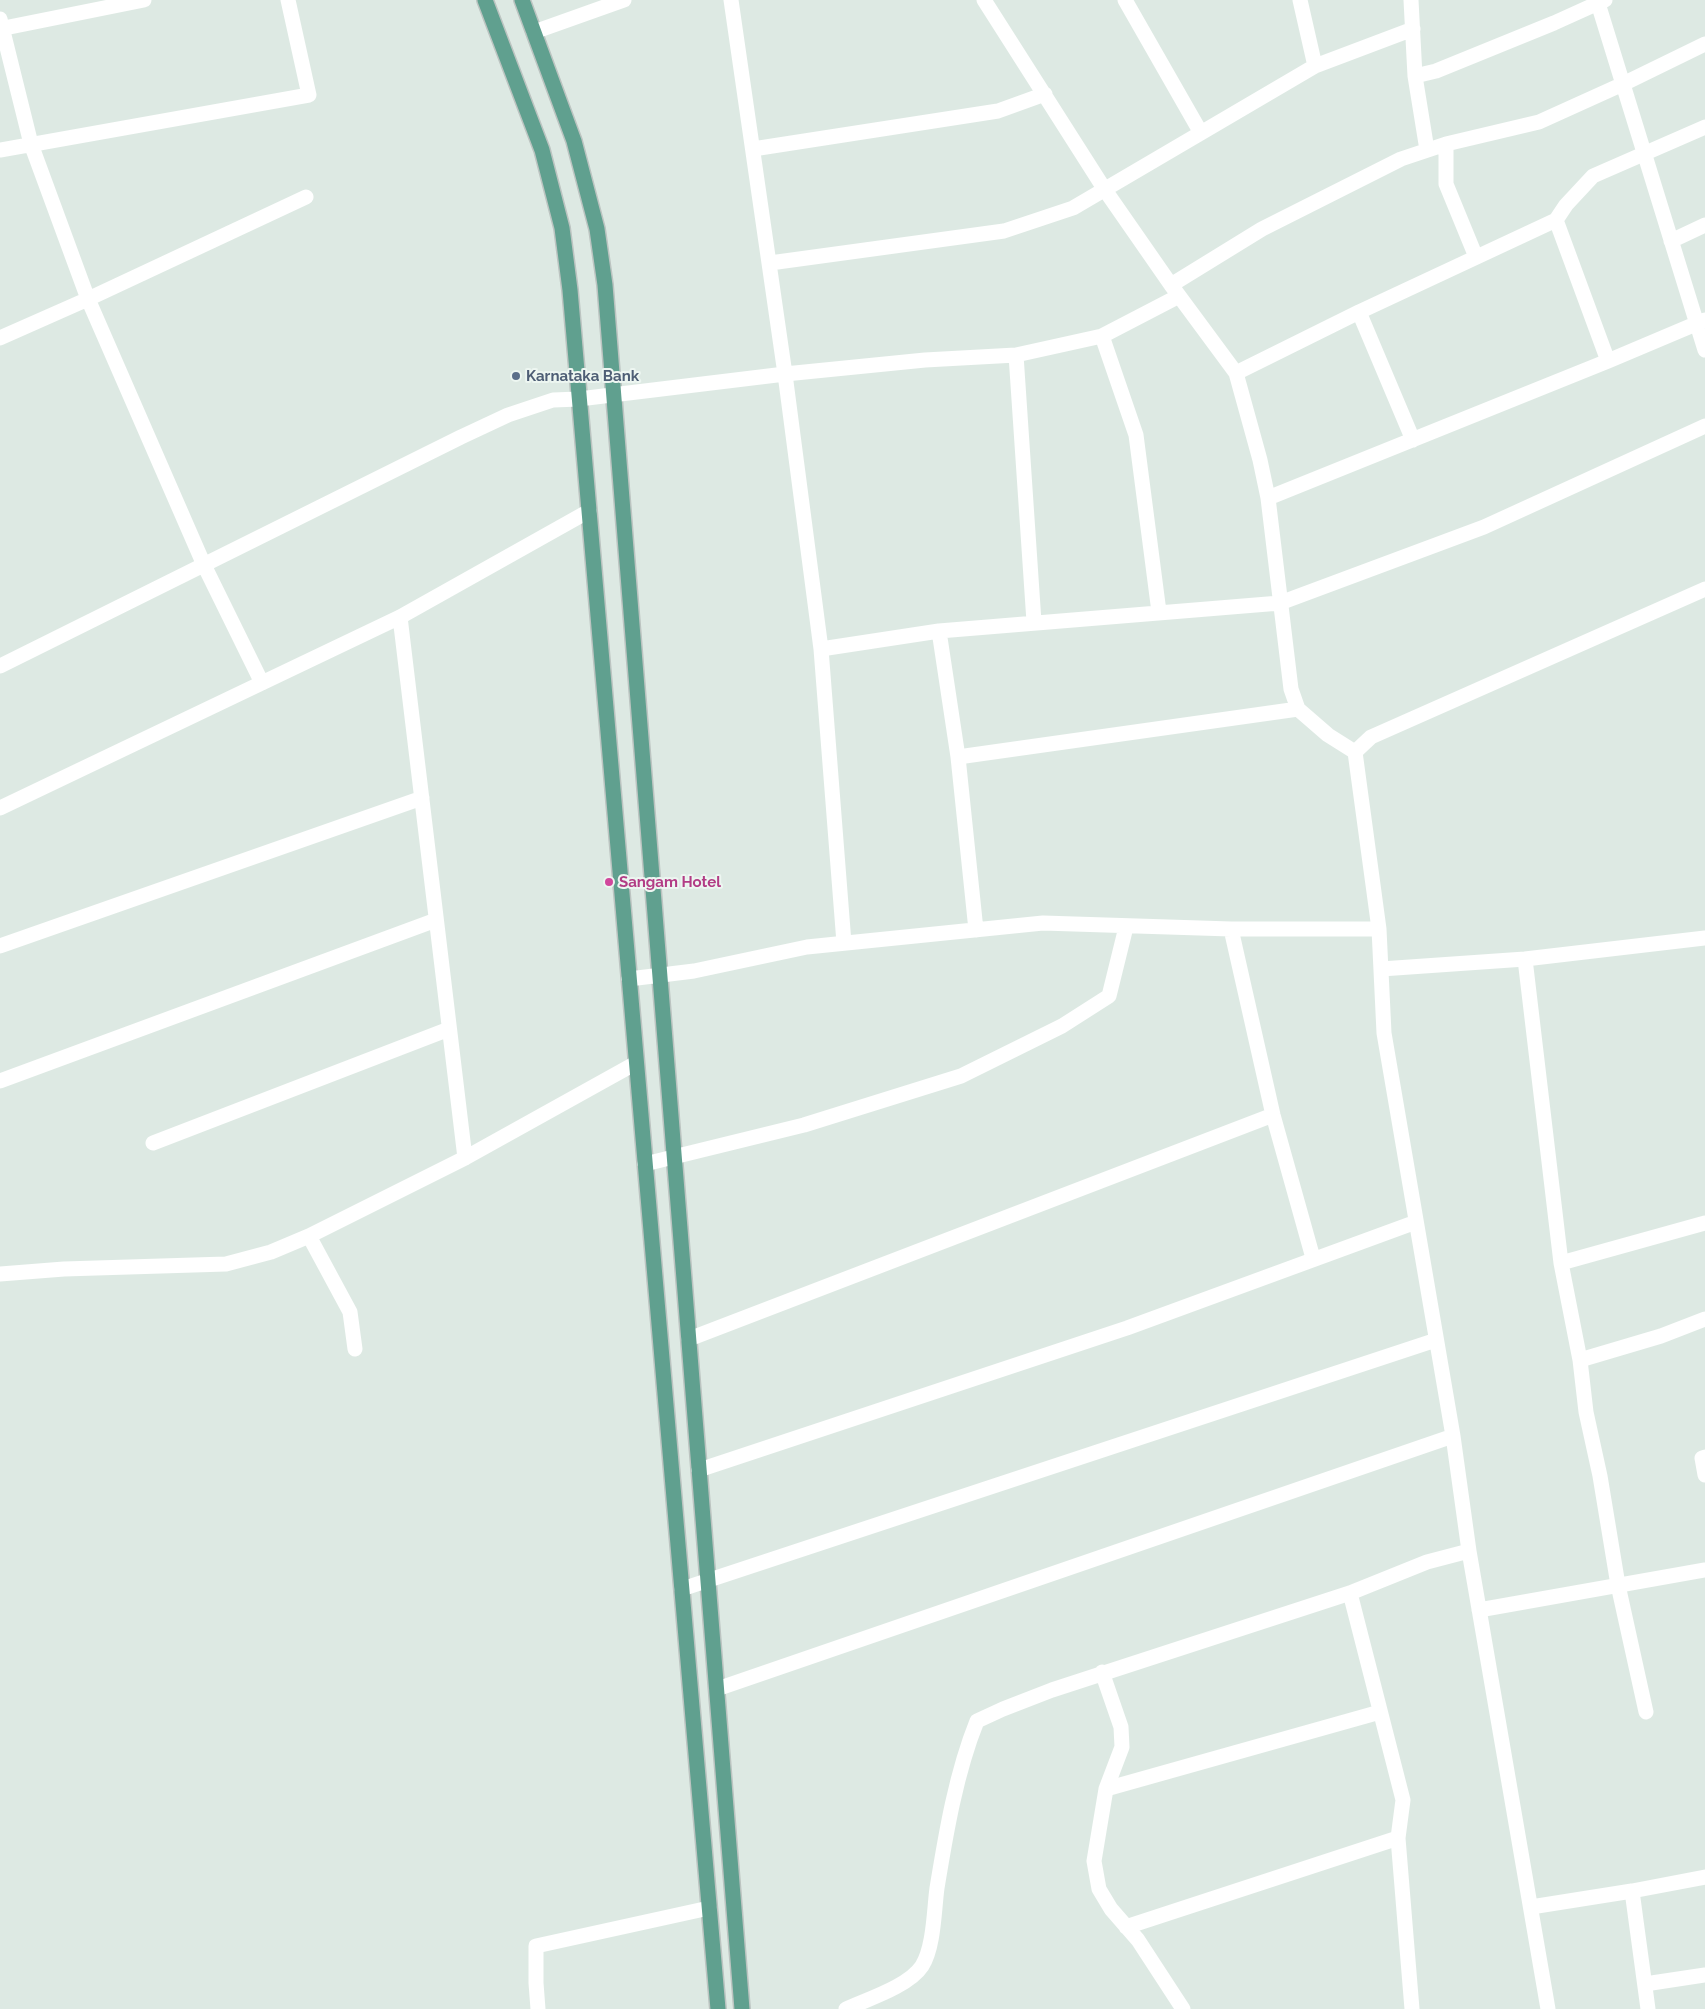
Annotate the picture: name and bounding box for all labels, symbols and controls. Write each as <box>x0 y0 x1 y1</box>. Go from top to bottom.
place label: Karnataka Bank <box>526 367 639 385</box>
marker: Karnataka Bank <box>510 370 522 382</box>
place label: Sangam Hotel <box>619 873 721 891</box>
marker: Sangam Hotel <box>603 876 615 888</box>

